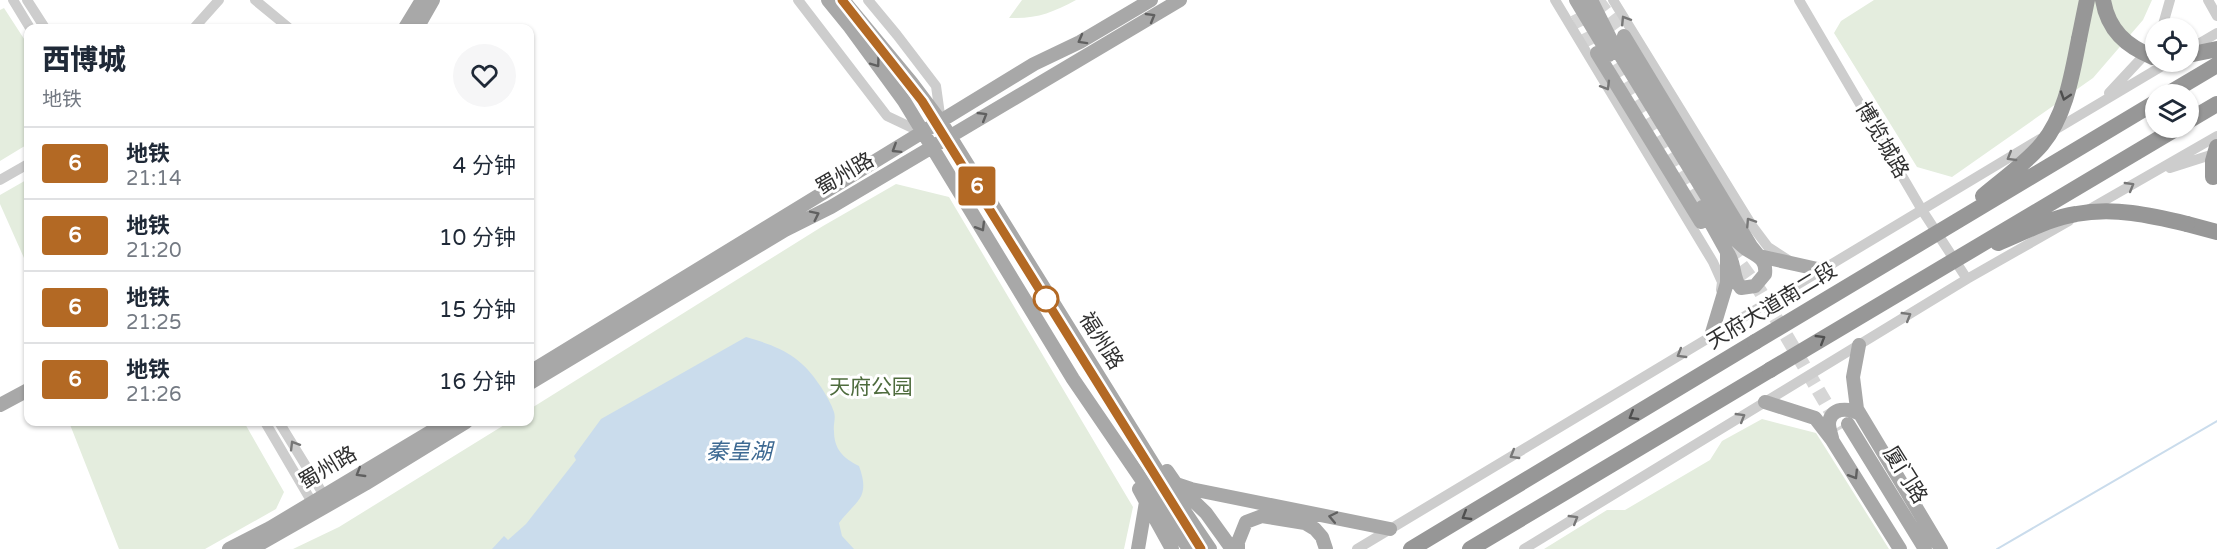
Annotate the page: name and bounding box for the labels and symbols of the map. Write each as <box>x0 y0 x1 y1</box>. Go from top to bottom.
one-way arrow <box>1145 13 1155 25</box>
one-way arrow <box>1621 16 1633 26</box>
one-way arrow <box>1078 33 1088 44</box>
one-way arrow <box>869 57 880 68</box>
one-way arrow <box>1599 80 1611 90</box>
one-way arrow <box>2060 90 2073 101</box>
street label: 博览城路 <box>1850 97 1914 183</box>
one-way arrow <box>977 112 987 124</box>
one-way arrow <box>892 142 902 154</box>
street label: 蜀州路 <box>811 147 879 201</box>
one-way arrow <box>2007 149 2017 161</box>
line badge: 6 <box>958 166 996 206</box>
one-way arrow <box>2124 181 2134 193</box>
one-way arrow <box>809 211 820 223</box>
one-way arrow <box>1746 217 1757 228</box>
one-way arrow <box>974 221 985 231</box>
street label: 天府大道南二段 <box>1703 257 1841 355</box>
unlabelled marker <box>1033 286 1059 312</box>
street label: 福州路 <box>1074 308 1128 374</box>
one-way arrow <box>1901 311 1911 323</box>
one-way arrow <box>1815 335 1825 347</box>
one-way arrow <box>1677 347 1687 359</box>
park label: 天府公园 <box>829 375 913 400</box>
one-way arrow <box>1629 408 1639 420</box>
one-way arrow <box>1735 412 1745 424</box>
water label: 秦皇湖 <box>706 439 775 465</box>
one-way arrow <box>289 441 301 451</box>
street label: 蜀州路 <box>295 441 361 495</box>
street label: 厦门路 <box>1878 442 1932 508</box>
one-way arrow <box>1510 447 1520 459</box>
one-way arrow <box>356 466 366 478</box>
one-way arrow <box>1846 469 1858 479</box>
one-way arrow <box>1462 509 1472 521</box>
one-way arrow <box>1328 512 1338 525</box>
one-way arrow <box>1568 514 1578 526</box>

